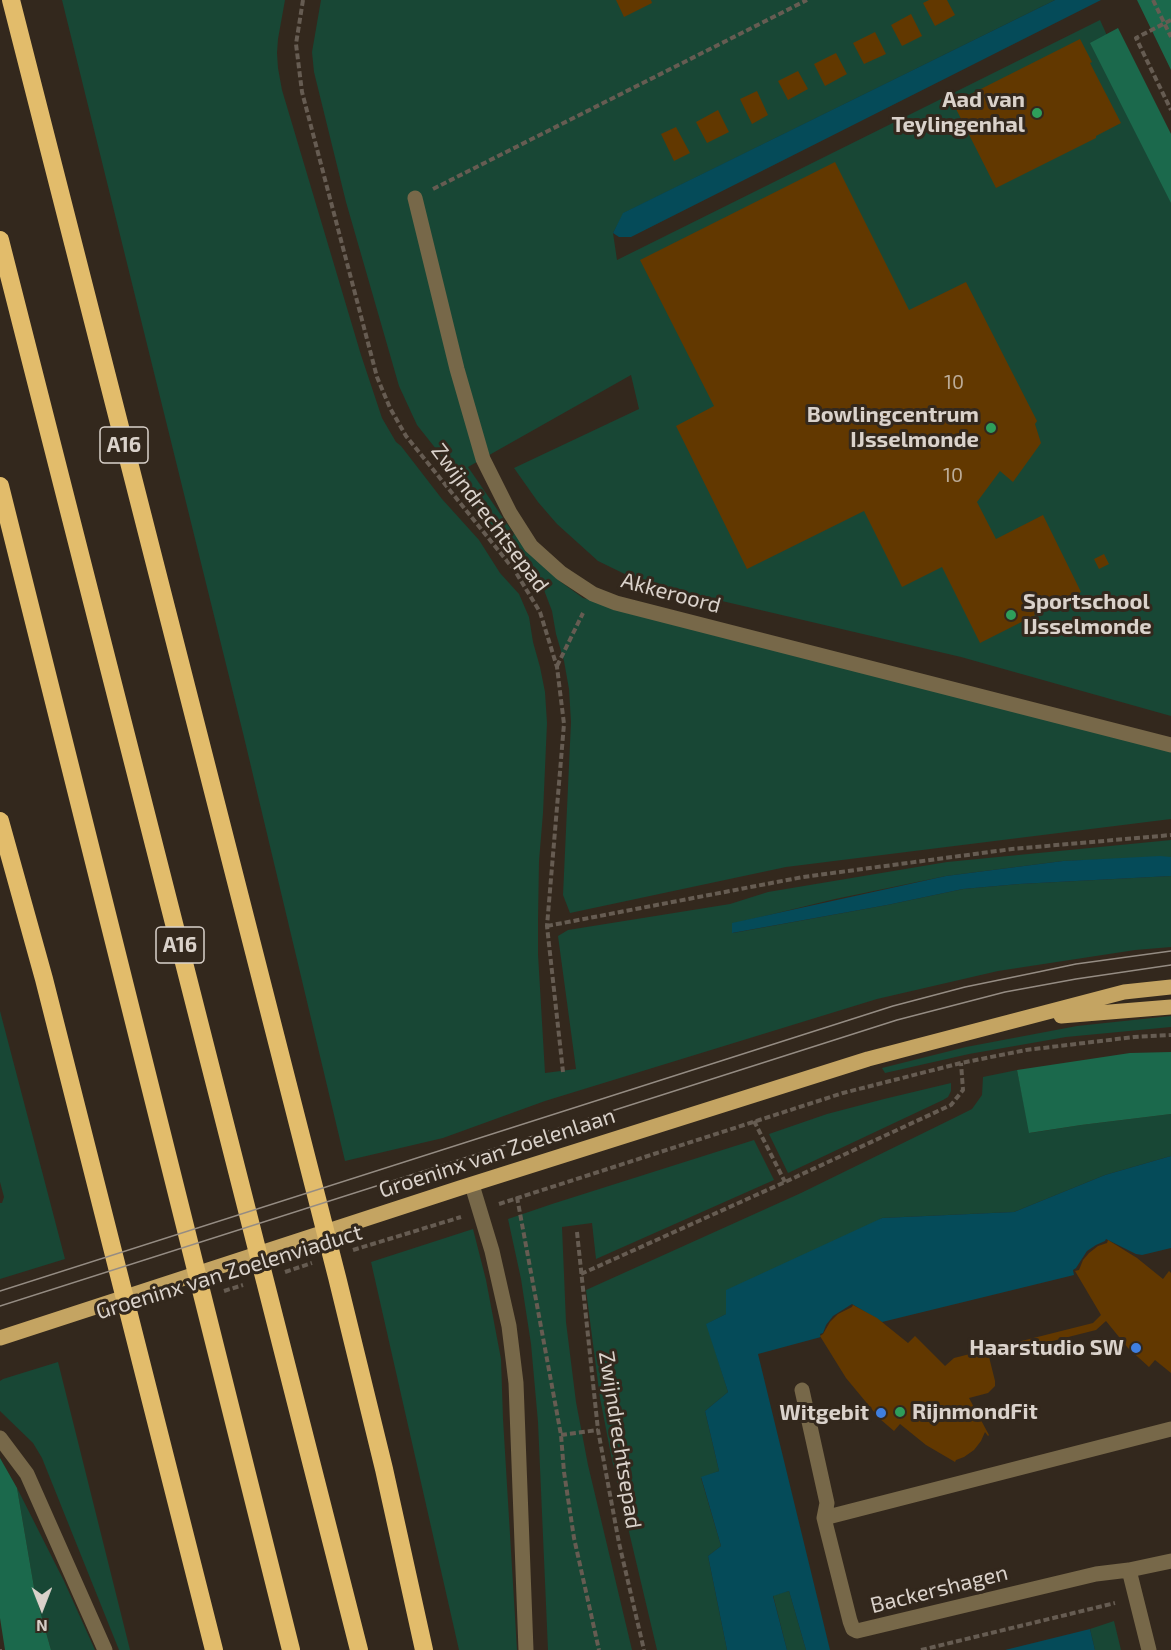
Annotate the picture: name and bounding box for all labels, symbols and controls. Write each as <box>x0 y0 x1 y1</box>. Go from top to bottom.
place label: Aad van Teylingenhal <box>891 87 1025 138</box>
marker: Aad van Teylingenhal <box>1030 106 1044 120</box>
house number: 10 <box>944 370 964 394</box>
place label: Bowlingcentrum IJsselmonde <box>807 402 979 454</box>
marker: Bowlingcentrum IJsselmonde <box>984 421 998 435</box>
road number: A16 <box>100 427 148 463</box>
street label: Zwijndrechtsepad <box>425 438 555 598</box>
house number: 10 <box>943 463 963 487</box>
street label: Akkeroord <box>618 567 724 619</box>
place label: Sportschool IJsselmonde <box>1023 589 1152 640</box>
marker: Sportschool IJsselmonde <box>1004 608 1018 622</box>
road number: A16 <box>156 927 204 963</box>
street label: Groeninx van Zoelenlaan <box>376 1102 618 1204</box>
street label: Groeninx van Zoelenviaduct <box>93 1219 365 1325</box>
place label: Haarstudio SW <box>969 1335 1124 1361</box>
marker: Haarstudio SW <box>1129 1341 1143 1355</box>
street label: Zwijndrechtsepad <box>593 1349 647 1531</box>
place label: RijnmondFit <box>912 1399 1038 1425</box>
place label: Witgebit <box>779 1400 869 1426</box>
marker: RijnmondFit <box>893 1405 907 1419</box>
marker: Witgebit <box>874 1406 888 1420</box>
street label: Backershagen <box>867 1559 1011 1619</box>
north arrow <box>12 1578 72 1638</box>
text: N <box>36 1617 48 1636</box>

